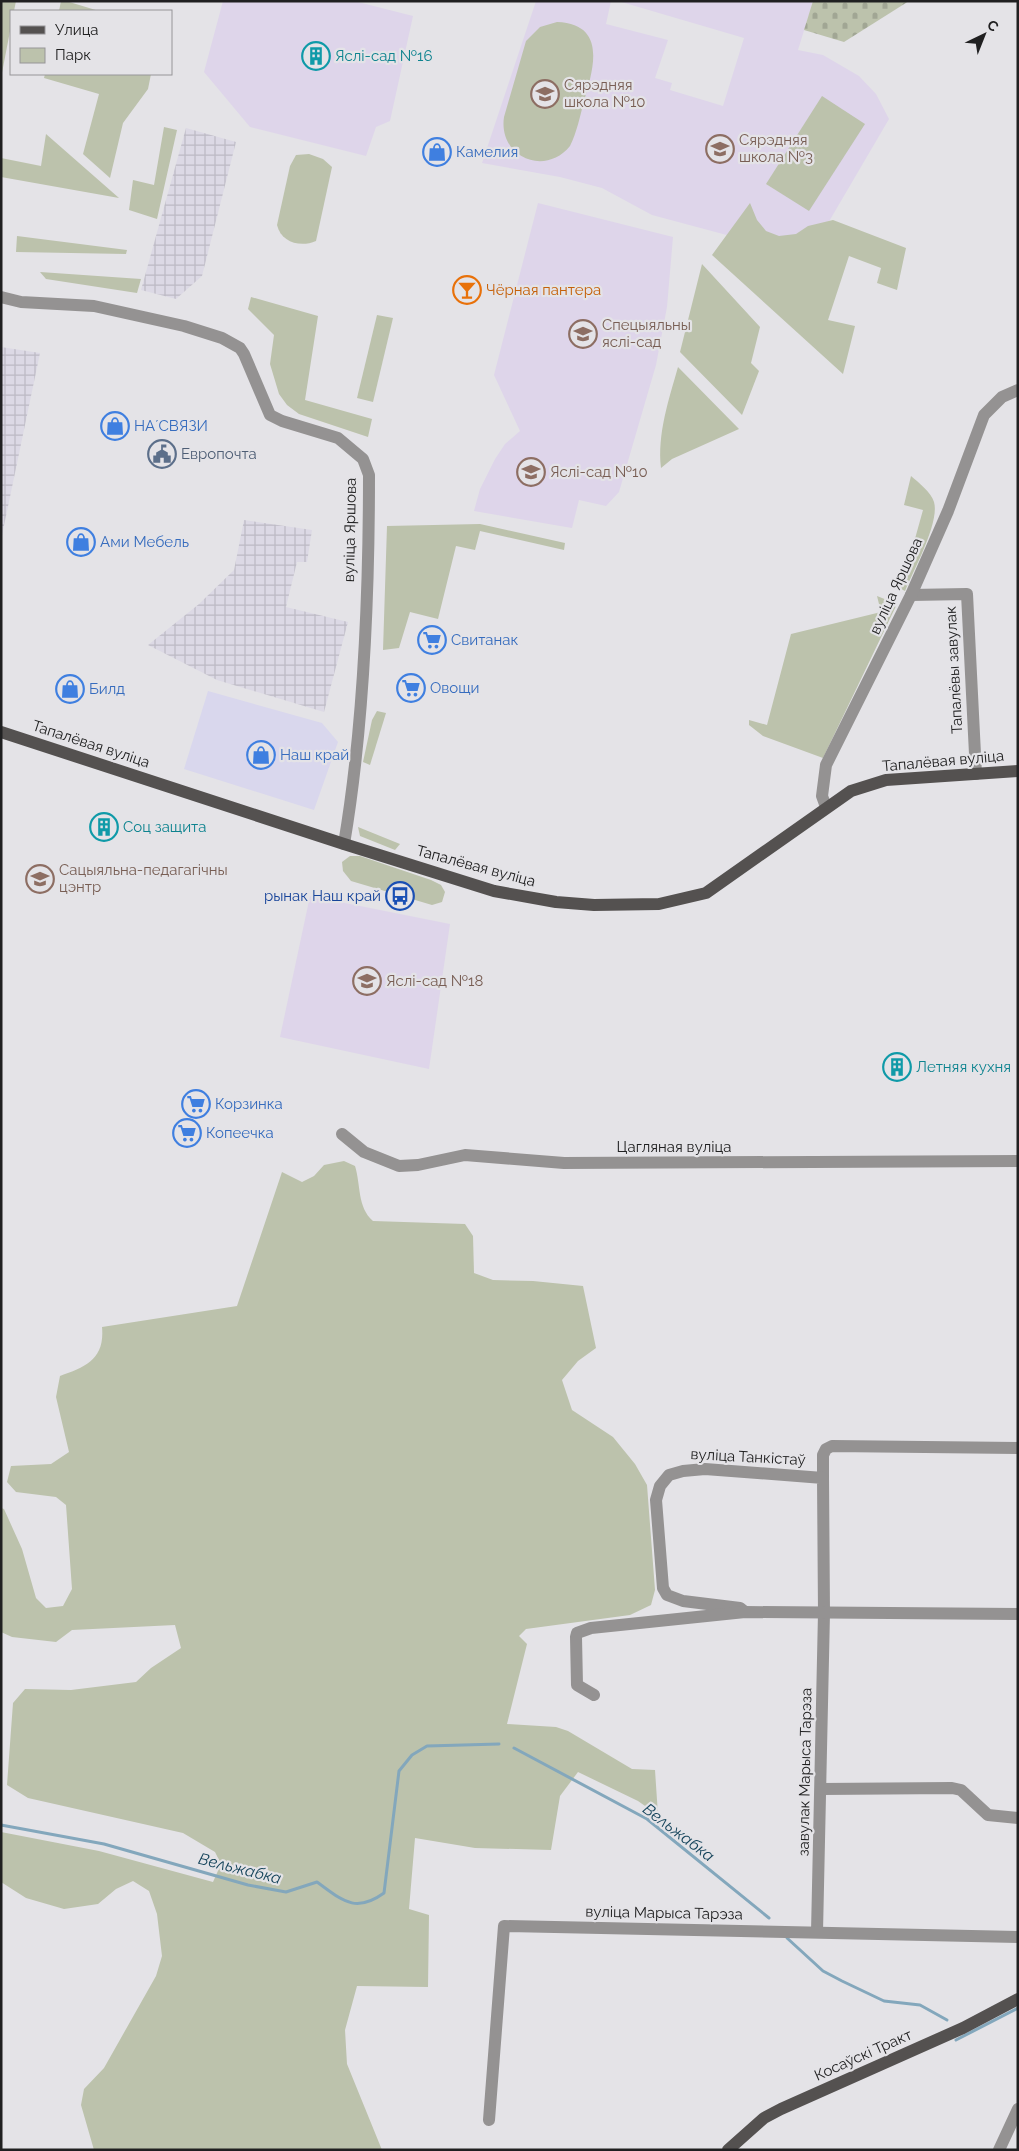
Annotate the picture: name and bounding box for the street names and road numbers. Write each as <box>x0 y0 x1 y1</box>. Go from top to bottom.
street label: вуліца Яршова <box>340 478 360 582</box>
street label: вуліца Яршова <box>866 535 926 637</box>
street label: Тапалёвы завулак <box>942 606 966 734</box>
street label: Тапалёвая вуліца <box>30 717 152 771</box>
street label: Тапалёвая вуліца <box>881 747 1005 775</box>
street label: Тапалёвая вуліца <box>415 841 537 891</box>
street label: Цагляная вуліца <box>617 1138 731 1156</box>
street label: вуліца Танкістаў <box>690 1445 806 1469</box>
street label: завулак Марыса Тарэза <box>795 1688 815 1856</box>
street label: вуліца Марыса Тарэза <box>585 1903 743 1923</box>
street label: Косаўскі Тракт <box>811 2025 915 2085</box>

